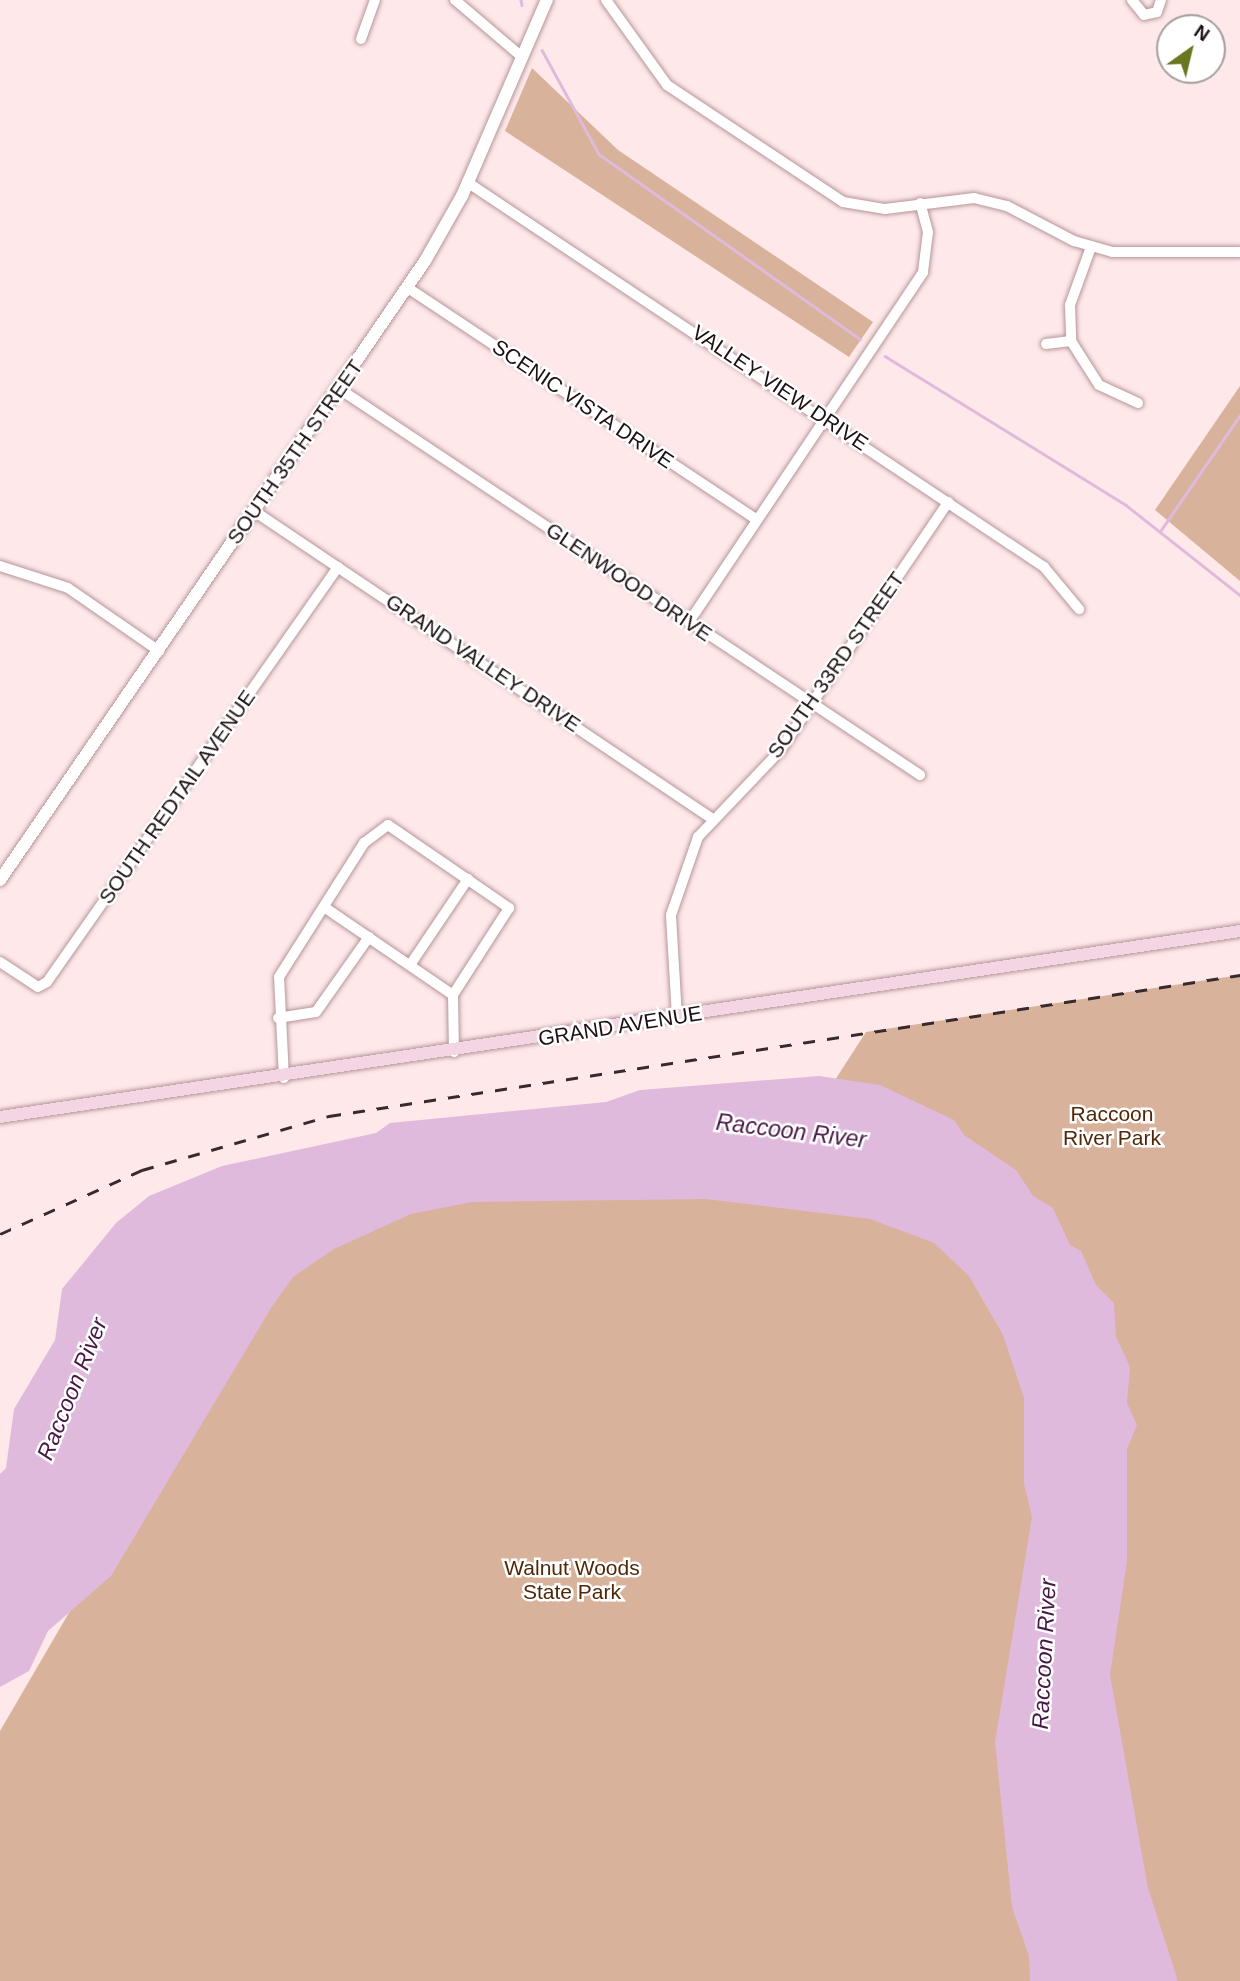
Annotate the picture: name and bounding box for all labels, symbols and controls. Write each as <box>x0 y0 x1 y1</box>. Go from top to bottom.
north arrow <box>1156 14 1226 84</box>
text: N <box>1190 20 1213 45</box>
street label: VALLEY VIEW DRIVE <box>687 320 873 456</box>
street label: SCENIC VISTA DRIVE <box>487 334 679 474</box>
street label: SOUTH 35TH STREET <box>222 355 368 549</box>
street label: GLENWOOD DRIVE <box>541 517 717 647</box>
street label: SOUTH 33RD STREET <box>762 567 910 763</box>
street label: GRAND VALLEY DRIVE <box>381 588 585 738</box>
street label: SOUTH REDTAIL AVENUE <box>93 684 261 910</box>
street label: GRAND AVENUE <box>536 1001 704 1051</box>
park label: Raccoon River Park <box>1063 1101 1161 1151</box>
water label: Raccoon River <box>714 1108 868 1154</box>
water label: Raccoon River <box>31 1314 113 1464</box>
park label: Walnut Woods State Park <box>504 1555 640 1605</box>
water label: Raccoon River <box>1026 1578 1062 1730</box>

